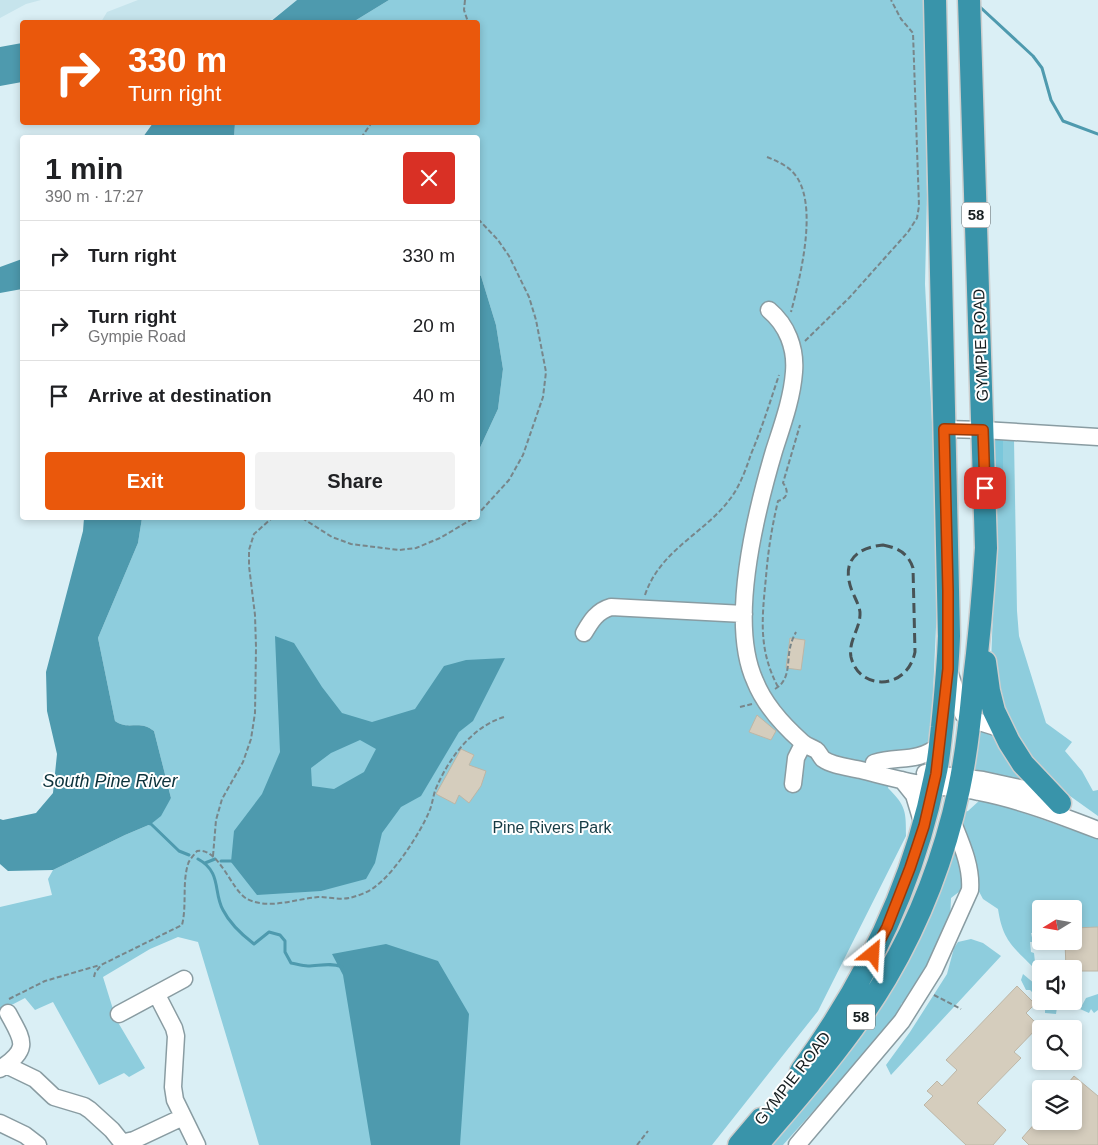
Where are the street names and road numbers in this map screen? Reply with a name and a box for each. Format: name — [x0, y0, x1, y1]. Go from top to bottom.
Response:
road number: 58 — [962, 202, 990, 228]
street label: GYMPIE ROAD — [970, 288, 991, 402]
road number: 58 — [847, 1004, 875, 1030]
street label: GYMPIE ROAD — [751, 1029, 834, 1128]

